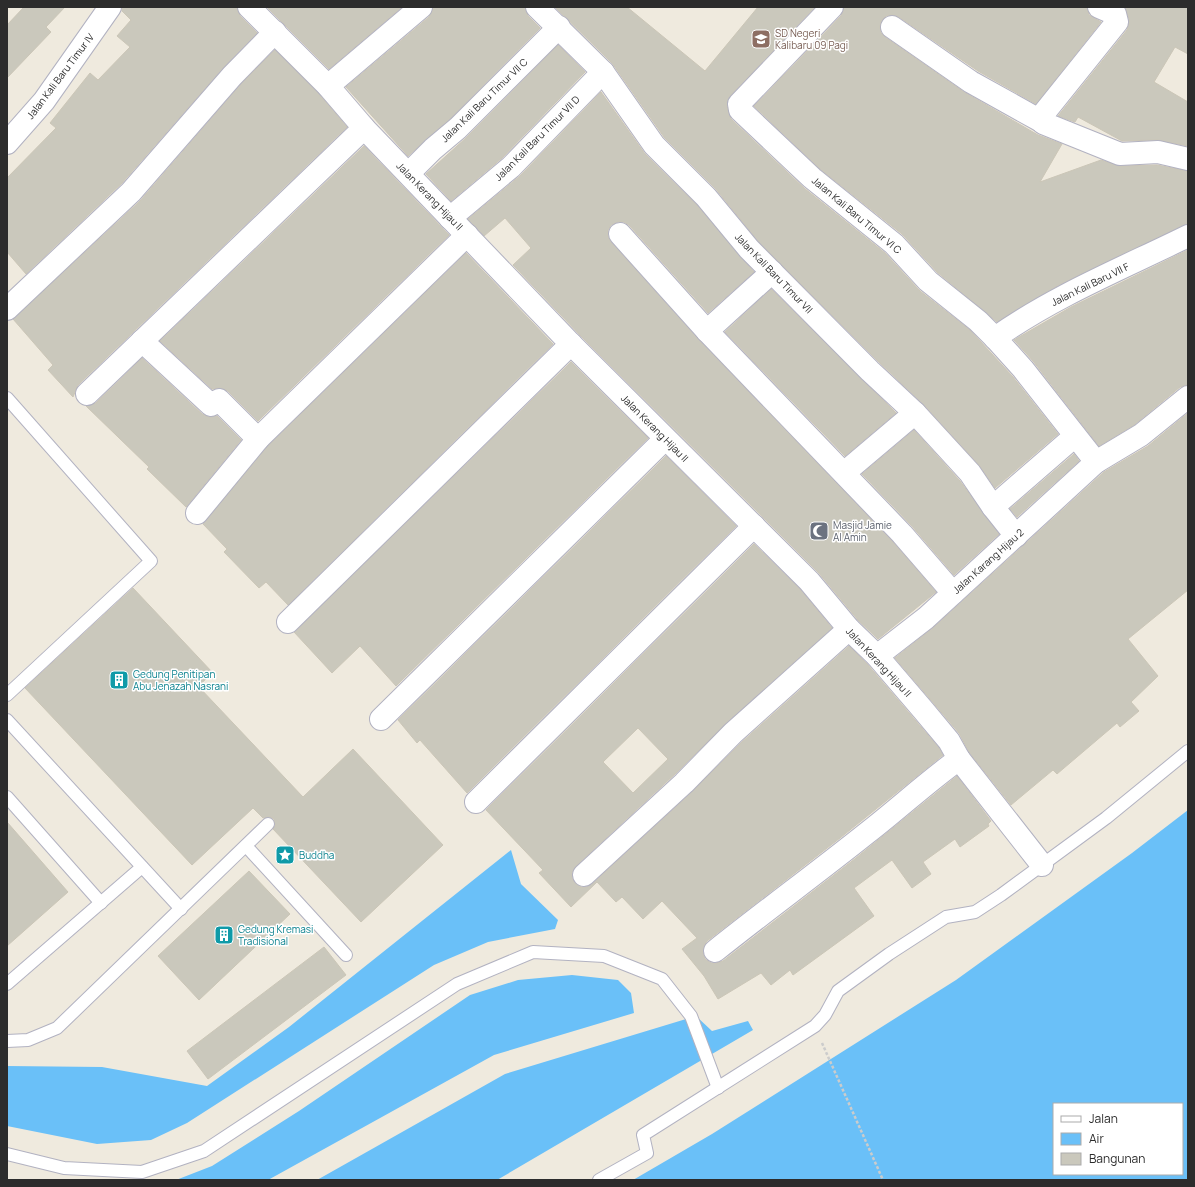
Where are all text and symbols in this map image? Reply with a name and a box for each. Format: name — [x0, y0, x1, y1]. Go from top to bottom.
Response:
place label: SD Negeri Kalibaru 09 Pagi — [775, 26, 848, 52]
school or university icon: SD Negeri Kalibaru 09 Pagi — [750, 28, 772, 50]
street label: Jalan Kali Baru Timur IV — [23, 30, 97, 122]
street label: Jalan Kali Baru Timur VII C — [438, 55, 530, 145]
street label: Jalan Kali Baru Timur VII D — [491, 92, 583, 184]
street label: Jalan Kerang Hijau II — [394, 159, 466, 233]
street label: Jalan Kali Baru Timur VI C — [809, 173, 905, 257]
street label: Jalan Kali Baru Timur VII — [732, 230, 816, 316]
street label: Jalan Kali Baru VII F — [1049, 259, 1131, 309]
street label: Jalan Kerang Hijau II — [618, 391, 692, 465]
place label: Masjid Jamie Al Amin — [833, 518, 892, 544]
mosque icon: Masjid Jamie Al Amin — [808, 520, 830, 542]
street label: Jalan Karang Hijau 2 — [949, 525, 1027, 597]
street label: Jalan Kerang Hijau II — [843, 624, 915, 700]
place label: Gedung Penitipan Abu Jenazah Nasrani — [133, 667, 228, 693]
building icon: Gedung Penitipan Abu Jenazah Nasrani — [108, 669, 130, 691]
place icon: Buddha — [274, 844, 296, 866]
place label: Buddha — [299, 848, 334, 862]
place label: Gedung Kremasi Tradisional — [238, 922, 313, 948]
building icon: Gedung Kremasi Tradisional — [213, 924, 235, 946]
legend — [1053, 1103, 1183, 1175]
text: Jalan — [1089, 1110, 1118, 1127]
text: Air — [1089, 1130, 1104, 1147]
text: Bangunan — [1089, 1150, 1145, 1167]

